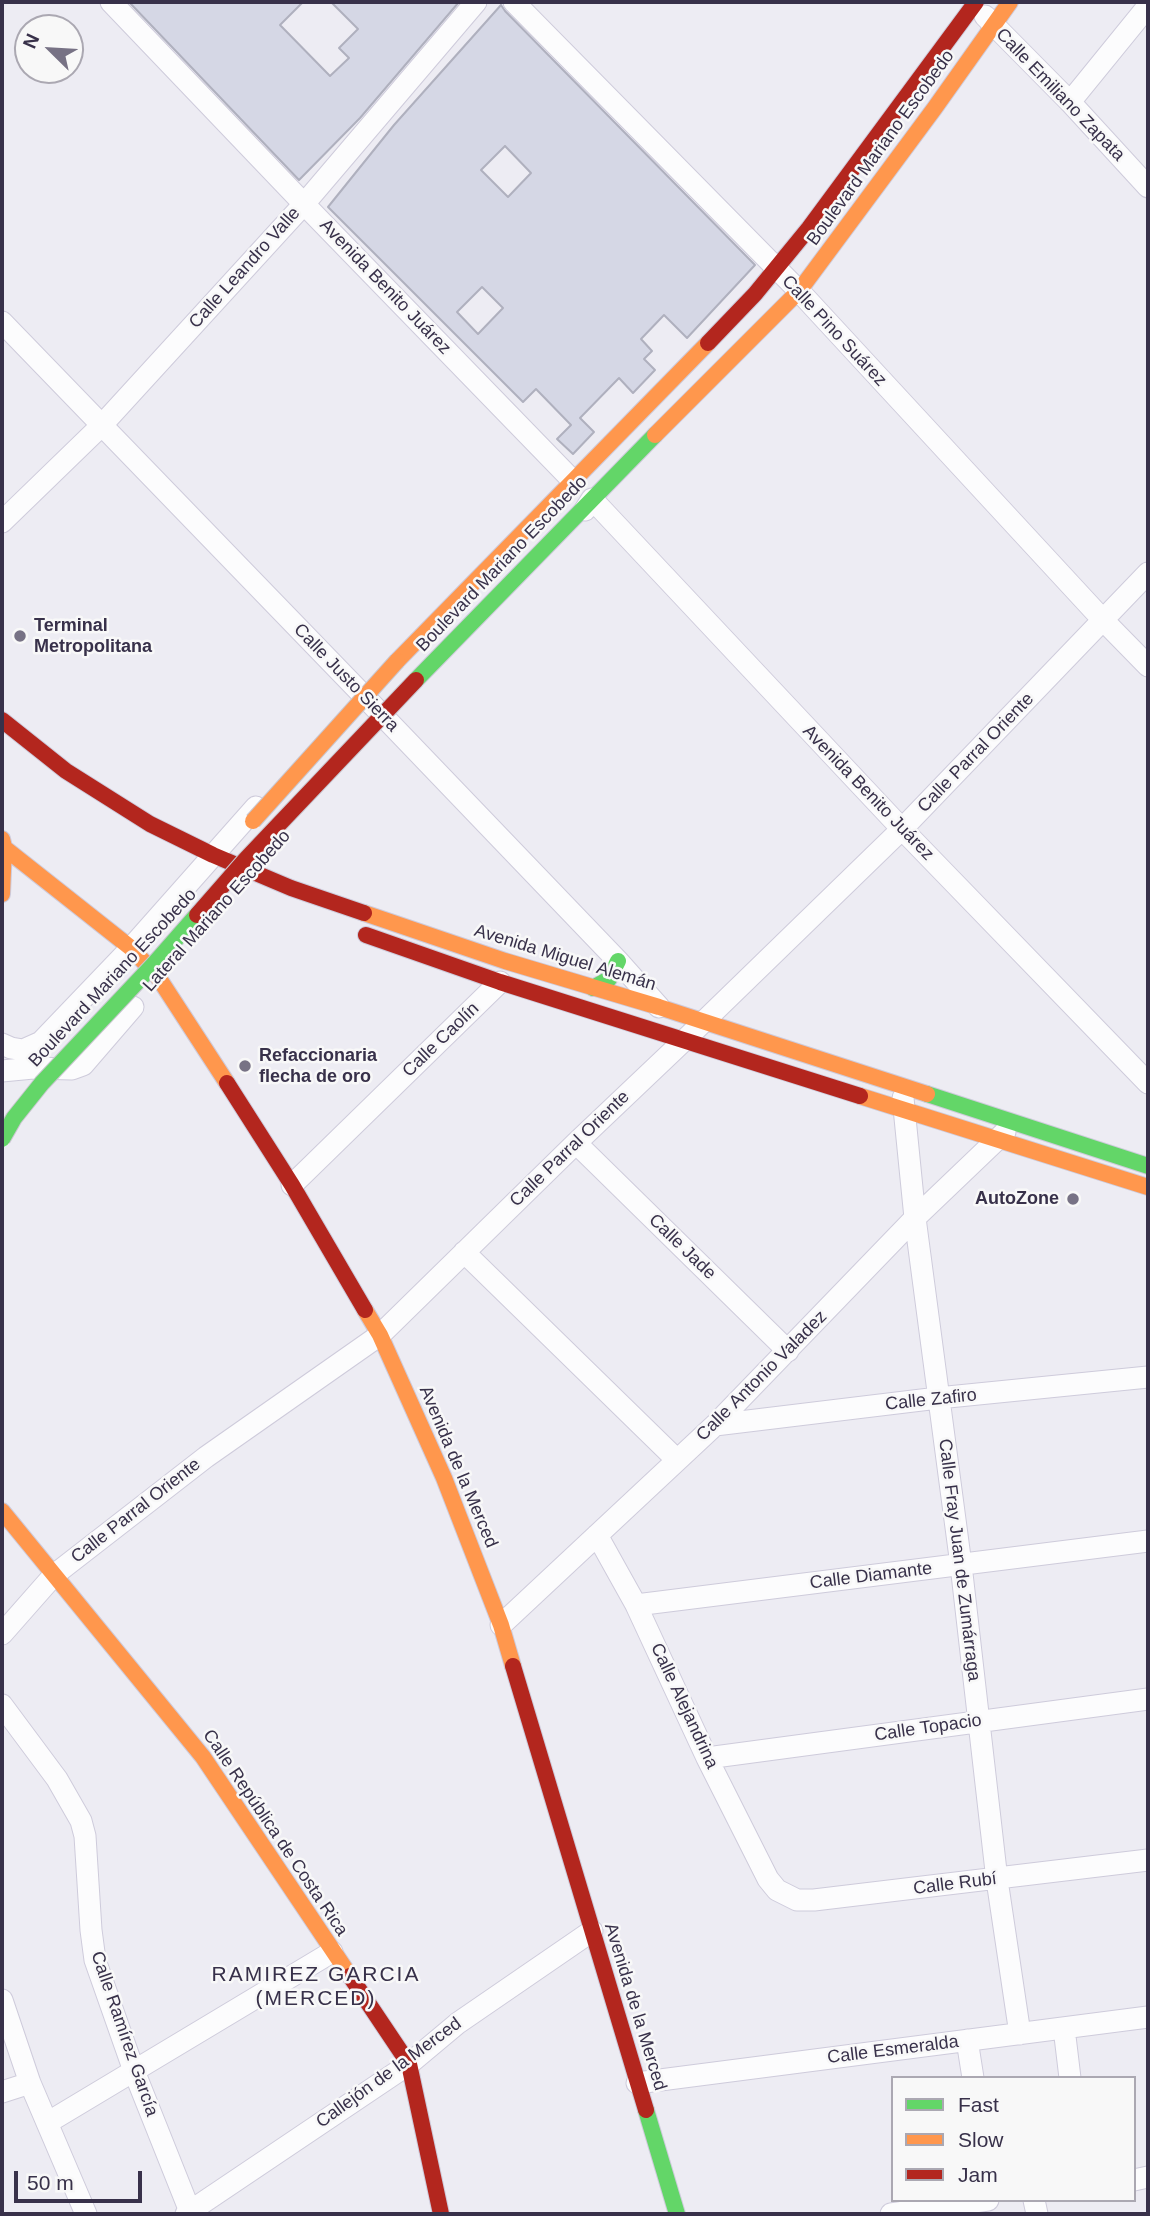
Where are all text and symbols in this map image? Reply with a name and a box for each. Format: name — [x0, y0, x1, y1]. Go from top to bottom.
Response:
north arrow — [14, 14, 84, 84]
street label: Calle Emiliano Zapata — [991, 24, 1129, 166]
text: N — [19, 31, 44, 52]
street label: Boulevard Mariano Escobedo — [803, 46, 959, 250]
street label: Calle Leandro Valle — [185, 203, 305, 333]
street label: Avenida Benito Juárez — [315, 215, 455, 359]
street label: Calle Pino Suárez — [777, 271, 891, 391]
street label: Boulevard Mariano Escobedo — [412, 472, 592, 656]
place label: Terminal Metropolitana — [34, 615, 152, 658]
street label: Calle Justo Sierra — [289, 619, 403, 737]
marker: Terminal Metropolitana — [12, 628, 28, 644]
street label: Calle Parral Oriente — [913, 689, 1039, 817]
street label: Avenida Benito Juárez — [798, 721, 938, 865]
street label: Lateral Mariano Escobedo — [139, 826, 295, 996]
street label: Boulevard Mariano Escobedo — [25, 884, 201, 1072]
street label: Avenida Miguel Alemán — [472, 920, 658, 996]
street label: Calle Caolín — [398, 998, 484, 1082]
place label: Refaccionaria flecha de oro — [259, 1045, 377, 1088]
marker: Refaccionaria flecha de oro — [237, 1058, 253, 1074]
street label: Calle Parral Oriente — [506, 1086, 634, 1212]
place label: AutoZone — [975, 1188, 1059, 1210]
marker: AutoZone — [1065, 1191, 1081, 1207]
street label: Calle Jade — [644, 1210, 720, 1284]
street label: Calle Antonio Valadez — [692, 1306, 832, 1446]
street label: Avenida de la Merced — [414, 1383, 502, 1551]
street label: Calle Zafiro — [884, 1384, 978, 1416]
street label: Calle Fray Juan de Zumárraga — [933, 1438, 985, 1682]
street label: Calle Parral Oriente — [67, 1454, 205, 1568]
street label: Calle Diamante — [809, 1558, 933, 1594]
street label: Calle Alejandrina — [645, 1640, 723, 1772]
street label: Calle Topacio — [873, 1710, 983, 1746]
street label: Calle República de Costa Rica — [198, 1726, 352, 1940]
street label: Calle Rubí — [912, 1868, 998, 1900]
street label: Avenida de la Merced — [599, 1921, 671, 2093]
street label: Calle Ramírez García — [86, 1949, 162, 2119]
district label: RAMIREZ GARCIA (MERCED) — [213, 1962, 419, 2012]
street label: Callejón de la Merced — [312, 2013, 466, 2133]
street label: Calle Esmeralda — [826, 2031, 960, 2069]
legend — [891, 2076, 1136, 2202]
text: Fast — [958, 2093, 999, 2116]
text: Slow — [958, 2128, 1004, 2151]
scale bar — [18, 2156, 145, 2200]
text: Jam — [958, 2163, 998, 2186]
text: 50 m — [27, 2171, 74, 2194]

